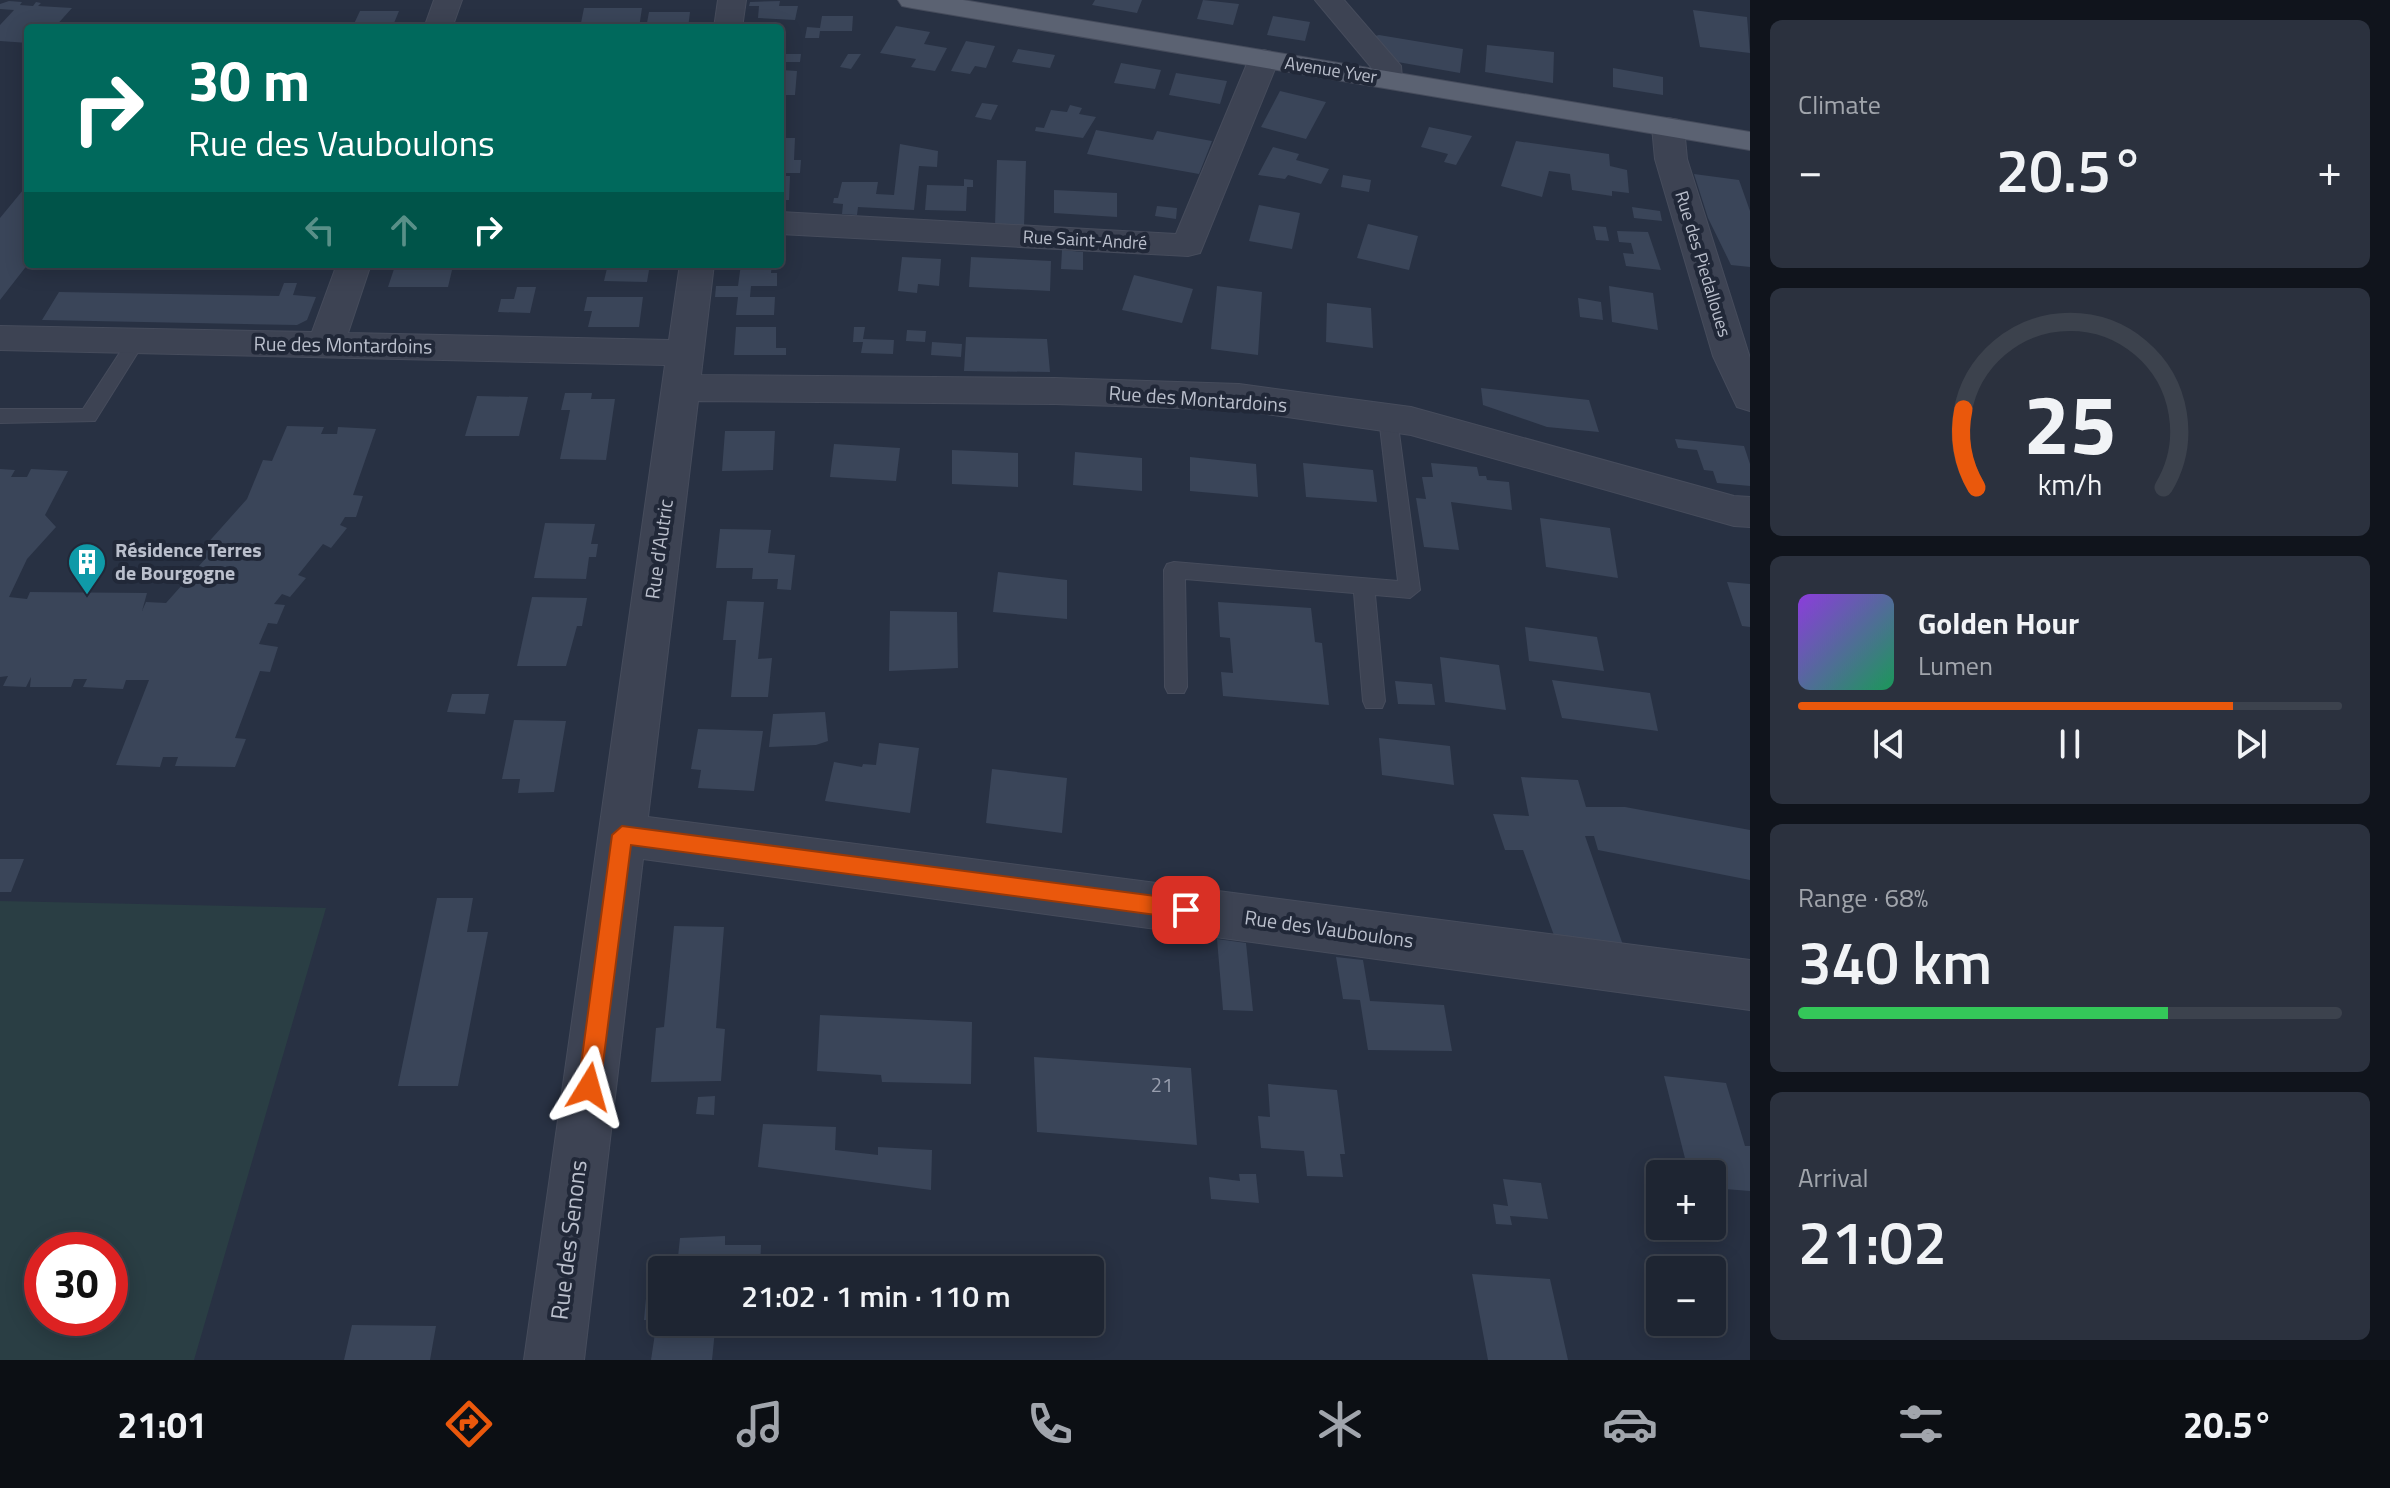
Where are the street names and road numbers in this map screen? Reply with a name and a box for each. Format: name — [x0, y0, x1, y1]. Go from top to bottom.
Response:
street label: Avenue Yver — [1283, 49, 1379, 90]
street label: Rue des Piedalloues — [1668, 187, 1739, 340]
street label: Rue Saint-André — [1022, 223, 1148, 256]
street label: Rue des Montardoins — [253, 327, 433, 362]
street label: Rue des Montardoins — [1108, 377, 1288, 420]
street label: Rue d'Autric — [636, 497, 681, 601]
street label: Rue des Vauboulons — [1243, 901, 1416, 956]
street label: Rue des Senons — [540, 1158, 596, 1322]

